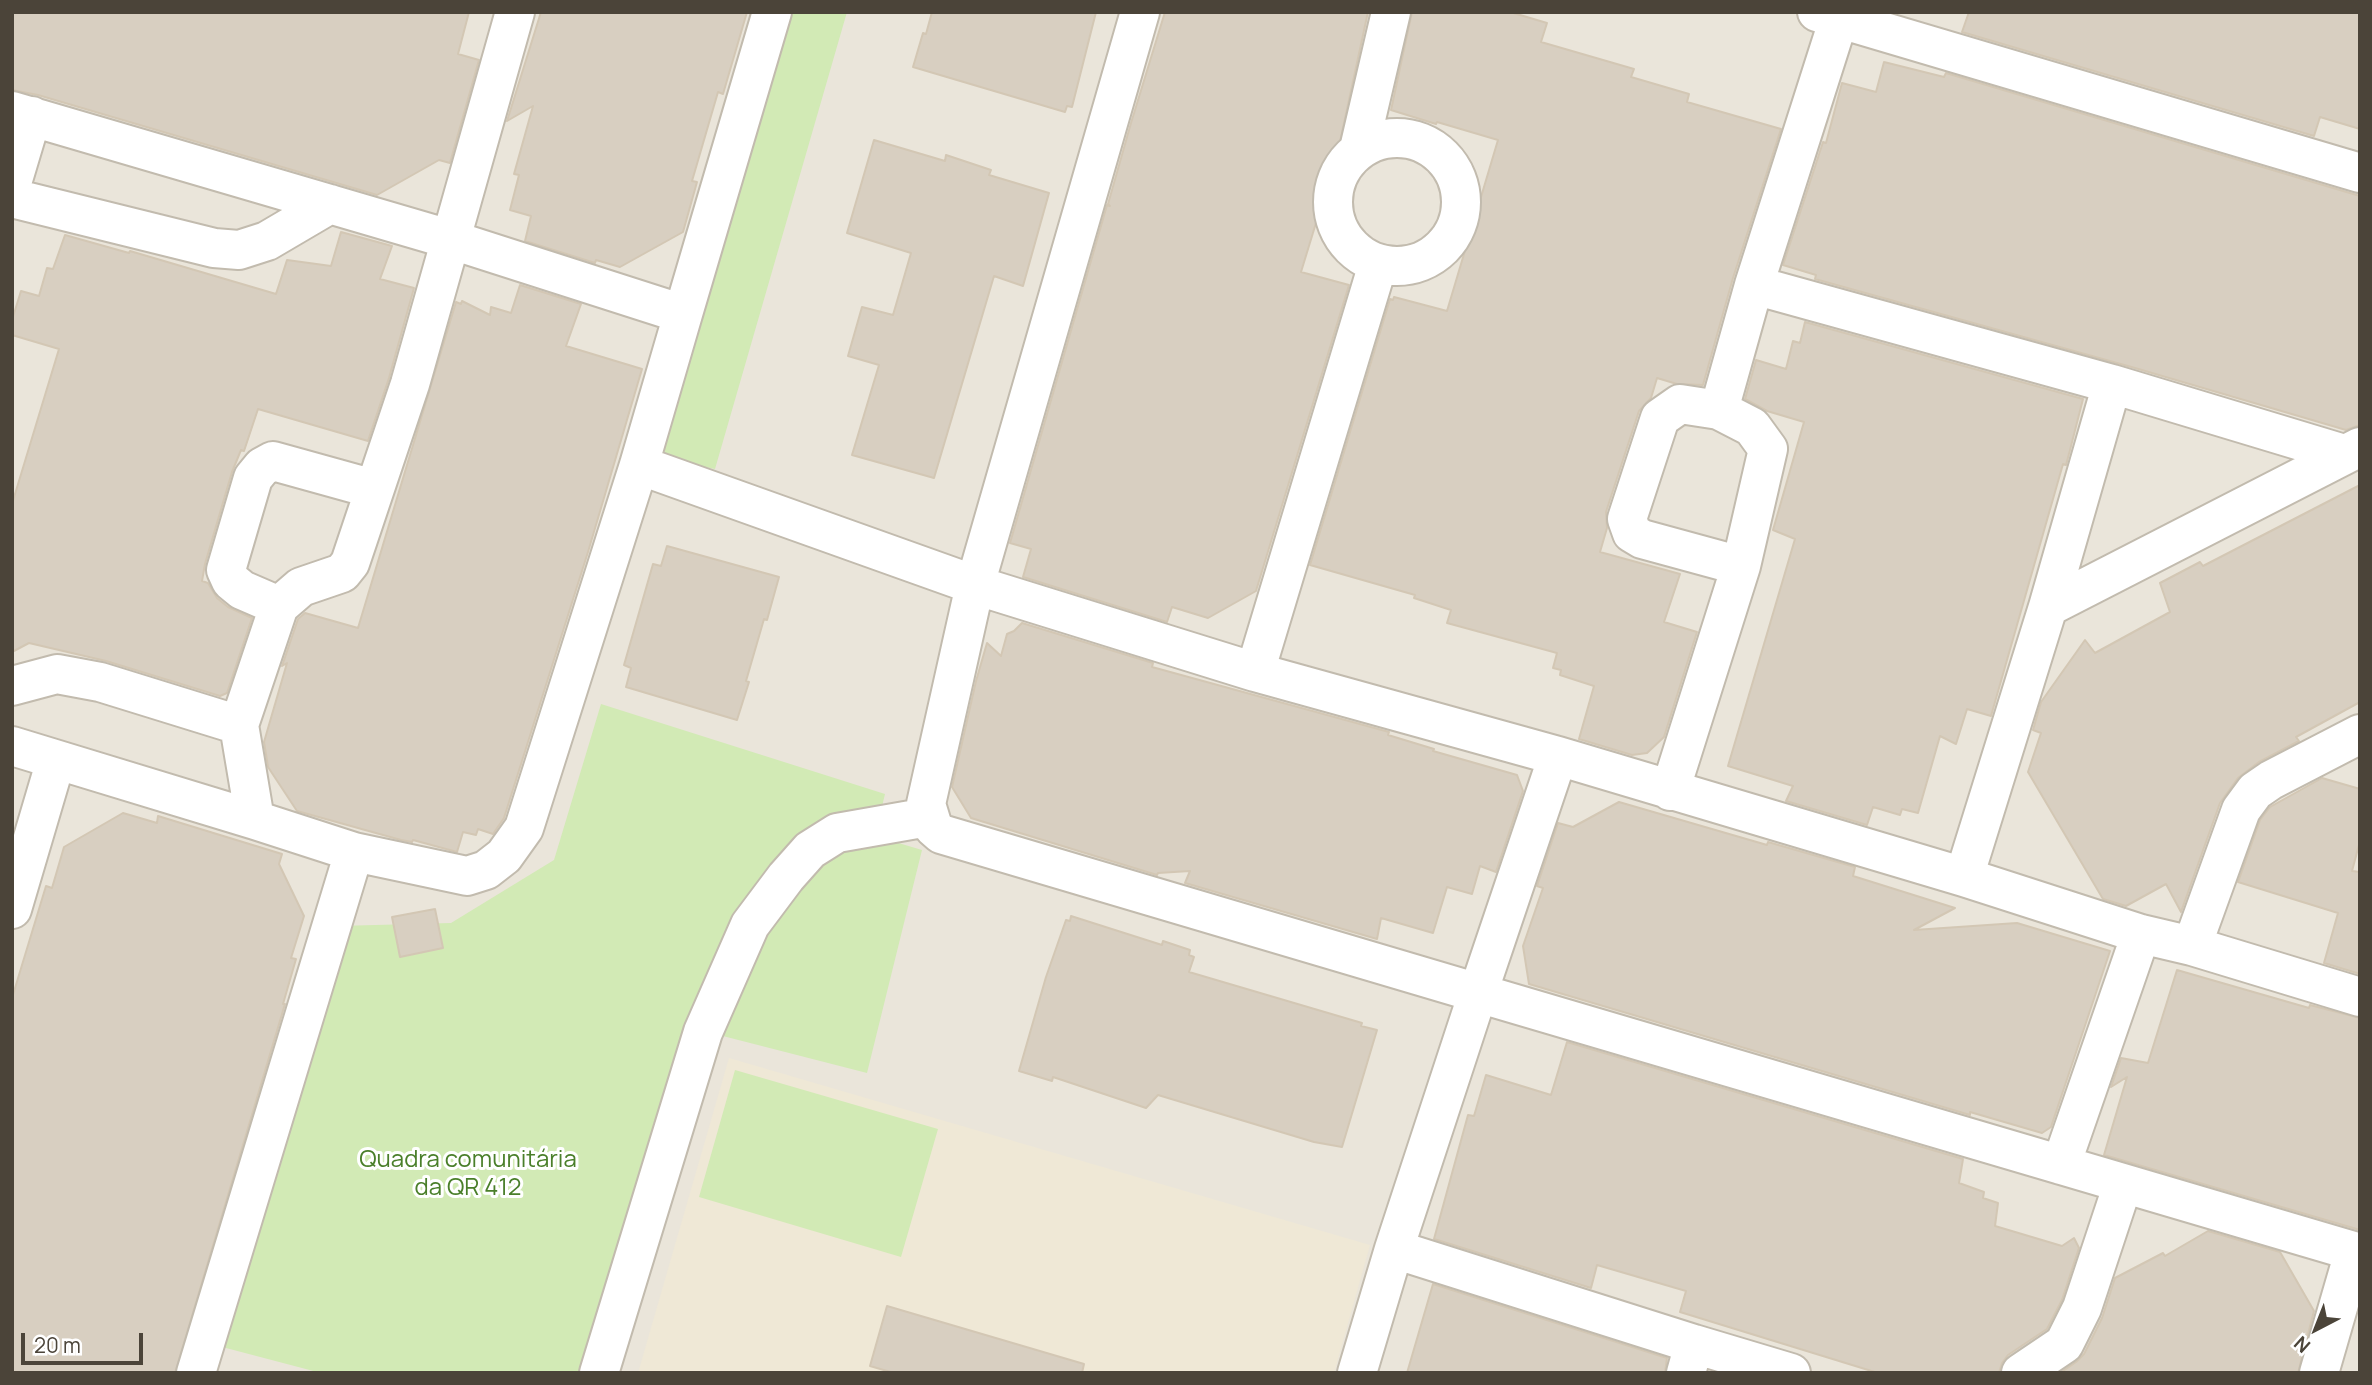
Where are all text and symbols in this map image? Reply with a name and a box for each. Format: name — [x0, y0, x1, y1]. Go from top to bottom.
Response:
park label: Quadra comunitária da QR 412 — [359, 1146, 577, 1202]
north arrow — [2281, 1294, 2351, 1364]
scale bar — [24, 1318, 147, 1362]
text: N — [2288, 1330, 2316, 1359]
text: 20 m — [34, 1331, 81, 1359]

